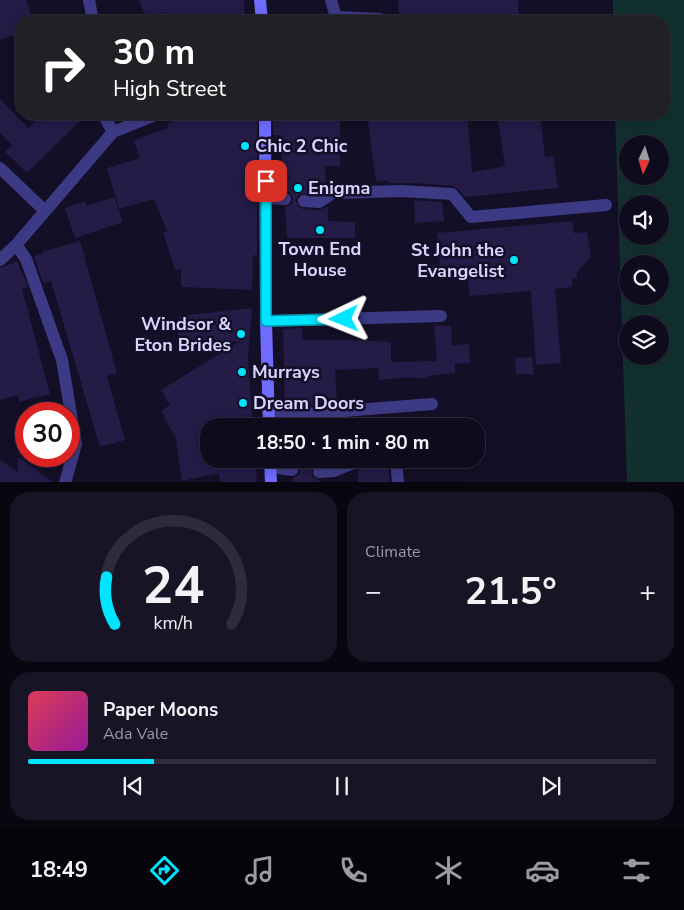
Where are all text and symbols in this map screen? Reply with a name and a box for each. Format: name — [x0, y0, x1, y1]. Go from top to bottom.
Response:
text: 30 m — [113, 29, 195, 76]
icon: right — [30, 35, 95, 100]
text: High Street — [113, 74, 226, 104]
place label: Chic 2 Chic — [255, 134, 348, 158]
north arrow — [619, 135, 669, 185]
map controls — [619, 135, 669, 365]
marker: Chic 2 Chic — [239, 140, 251, 152]
pin — [245, 160, 287, 202]
icon: arrive — [252, 167, 280, 195]
place label: Enigma — [308, 176, 370, 200]
marker: Enigma — [292, 182, 304, 194]
button: sound — [619, 195, 669, 245]
marker: Town End House — [314, 224, 326, 236]
place label: Town End House — [279, 237, 361, 282]
place label: St John the Evangelist — [411, 238, 504, 283]
marker: St John the Evangelist — [508, 254, 520, 266]
button: search — [619, 255, 669, 305]
position arrow — [317, 292, 369, 344]
place label: Windsor & Eton Brides — [134, 312, 232, 357]
button: layers — [619, 315, 669, 365]
marker: Windsor & Eton Brides — [235, 328, 247, 340]
place label: Murrays — [252, 360, 320, 384]
marker: Murrays — [236, 366, 248, 378]
place label: Dream Doors — [253, 391, 364, 415]
marker: Dream Doors — [237, 397, 249, 409]
speed limit sign: 30 — [15, 402, 80, 467]
text: 18:50 · 1 min · 80 m — [255, 430, 430, 456]
text: Climate — [365, 541, 420, 563]
text: 24 — [142, 550, 205, 621]
text: 21.5° — [464, 566, 557, 617]
text: − — [365, 573, 382, 611]
text: + — [639, 573, 656, 611]
text: km/h — [154, 611, 193, 635]
text: Paper Moons — [103, 697, 218, 723]
text: Ada Vale — [103, 723, 168, 745]
icon: previous — [119, 772, 147, 800]
icon: pause — [328, 772, 356, 800]
icon: next — [537, 772, 565, 800]
icon: directions — [147, 853, 182, 888]
icon: music — [242, 853, 277, 888]
icon: phone — [336, 853, 371, 888]
icon: climate — [431, 853, 466, 888]
icon: car — [525, 853, 560, 888]
icon: filters — [619, 853, 654, 888]
text: 18:49 — [30, 855, 88, 885]

